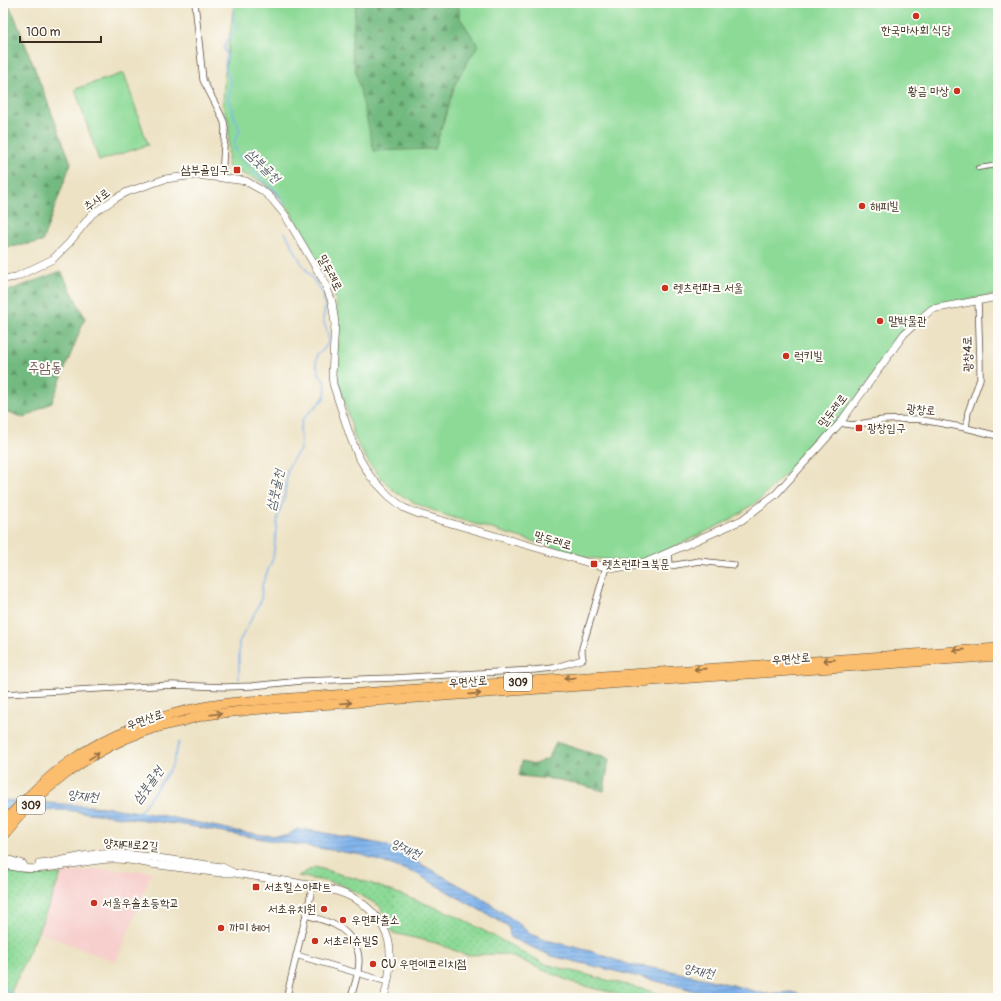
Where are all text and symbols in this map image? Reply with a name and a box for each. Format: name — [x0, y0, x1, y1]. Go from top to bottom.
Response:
marker: 한국마사회 식당 — [911, 11, 921, 21]
scale bar — [20, 18, 101, 44]
place label: 한국마사회 식당 — [881, 23, 951, 38]
text: 100 m — [26, 25, 61, 40]
place label: 황금 마상 — [908, 84, 949, 99]
marker: 황금 마상 — [952, 86, 962, 96]
water label: 삼붓골천 — [242, 146, 285, 187]
place label: 삼부골입구 — [181, 163, 229, 178]
marker: 삼부골입구 — [232, 165, 242, 175]
street label: 추사로 — [81, 185, 113, 215]
place label: 해피빌 — [870, 199, 899, 214]
marker: 해피빌 — [857, 201, 867, 211]
street label: 말두레로 — [315, 252, 345, 294]
place label: 렛츠런파크 서울 — [673, 281, 744, 296]
marker: 렛츠런파크 서울 — [660, 283, 670, 293]
place label: 말박물관 — [888, 314, 927, 329]
marker: 말박물관 — [875, 316, 885, 326]
street label: 광창4로 — [960, 336, 976, 372]
place label: 럭키빌 — [794, 349, 823, 364]
marker: 럭키빌 — [781, 351, 791, 361]
district label: 주암동 — [28, 359, 62, 376]
street label: 말두레로 — [815, 391, 851, 431]
street label: 광창로 — [906, 401, 936, 419]
place label: 광창입구 — [867, 421, 906, 436]
marker: 광창입구 — [854, 423, 864, 433]
water label: 삼붓골천 — [262, 466, 288, 512]
street label: 말두레로 — [532, 528, 574, 554]
place label: 렛츠런파크북문 — [602, 557, 670, 572]
marker: 렛츠런파크북문 — [589, 559, 599, 569]
one-way arrow — [953, 647, 966, 654]
street label: 우면산로 — [771, 650, 811, 668]
one-way arrow — [823, 656, 836, 663]
one-way arrow — [694, 665, 707, 672]
street label: 우면산로 — [448, 673, 488, 691]
road number: 309 — [504, 673, 532, 691]
one-way arrow — [564, 674, 577, 681]
one-way arrow — [468, 690, 481, 697]
one-way arrow — [339, 700, 352, 707]
street label: 우면산로 — [124, 707, 166, 733]
one-way arrow — [209, 710, 222, 718]
one-way arrow — [88, 751, 100, 759]
water label: 삼붓골천 — [129, 762, 168, 807]
water label: 양재천 — [67, 787, 101, 805]
road number: 309 — [17, 796, 45, 814]
water label: 양재천 — [388, 835, 425, 864]
street label: 양재대로2길 — [103, 836, 159, 854]
place label: 서초힐스아파트 — [264, 880, 332, 895]
marker: 서초힐스아파트 — [251, 882, 261, 892]
place label: 서울우솔초등학교 — [102, 896, 179, 911]
marker: 서울우솔초등학교 — [89, 898, 99, 908]
place label: 서초유치원 — [268, 902, 316, 917]
marker: 서초유치원 — [319, 904, 329, 914]
place label: 우면파출소 — [351, 913, 399, 928]
marker: 우면파출소 — [338, 915, 348, 925]
place label: 까미 헤어 — [229, 921, 270, 936]
marker: 까미 헤어 — [216, 923, 226, 933]
place label: 서초리슈빌S — [323, 934, 378, 949]
marker: 서초리슈빌S — [310, 936, 320, 946]
place label: CU 우면에코리치점 — [381, 957, 467, 972]
marker: CU 우면에코리치점 — [368, 959, 378, 969]
water label: 양재천 — [682, 960, 717, 982]

